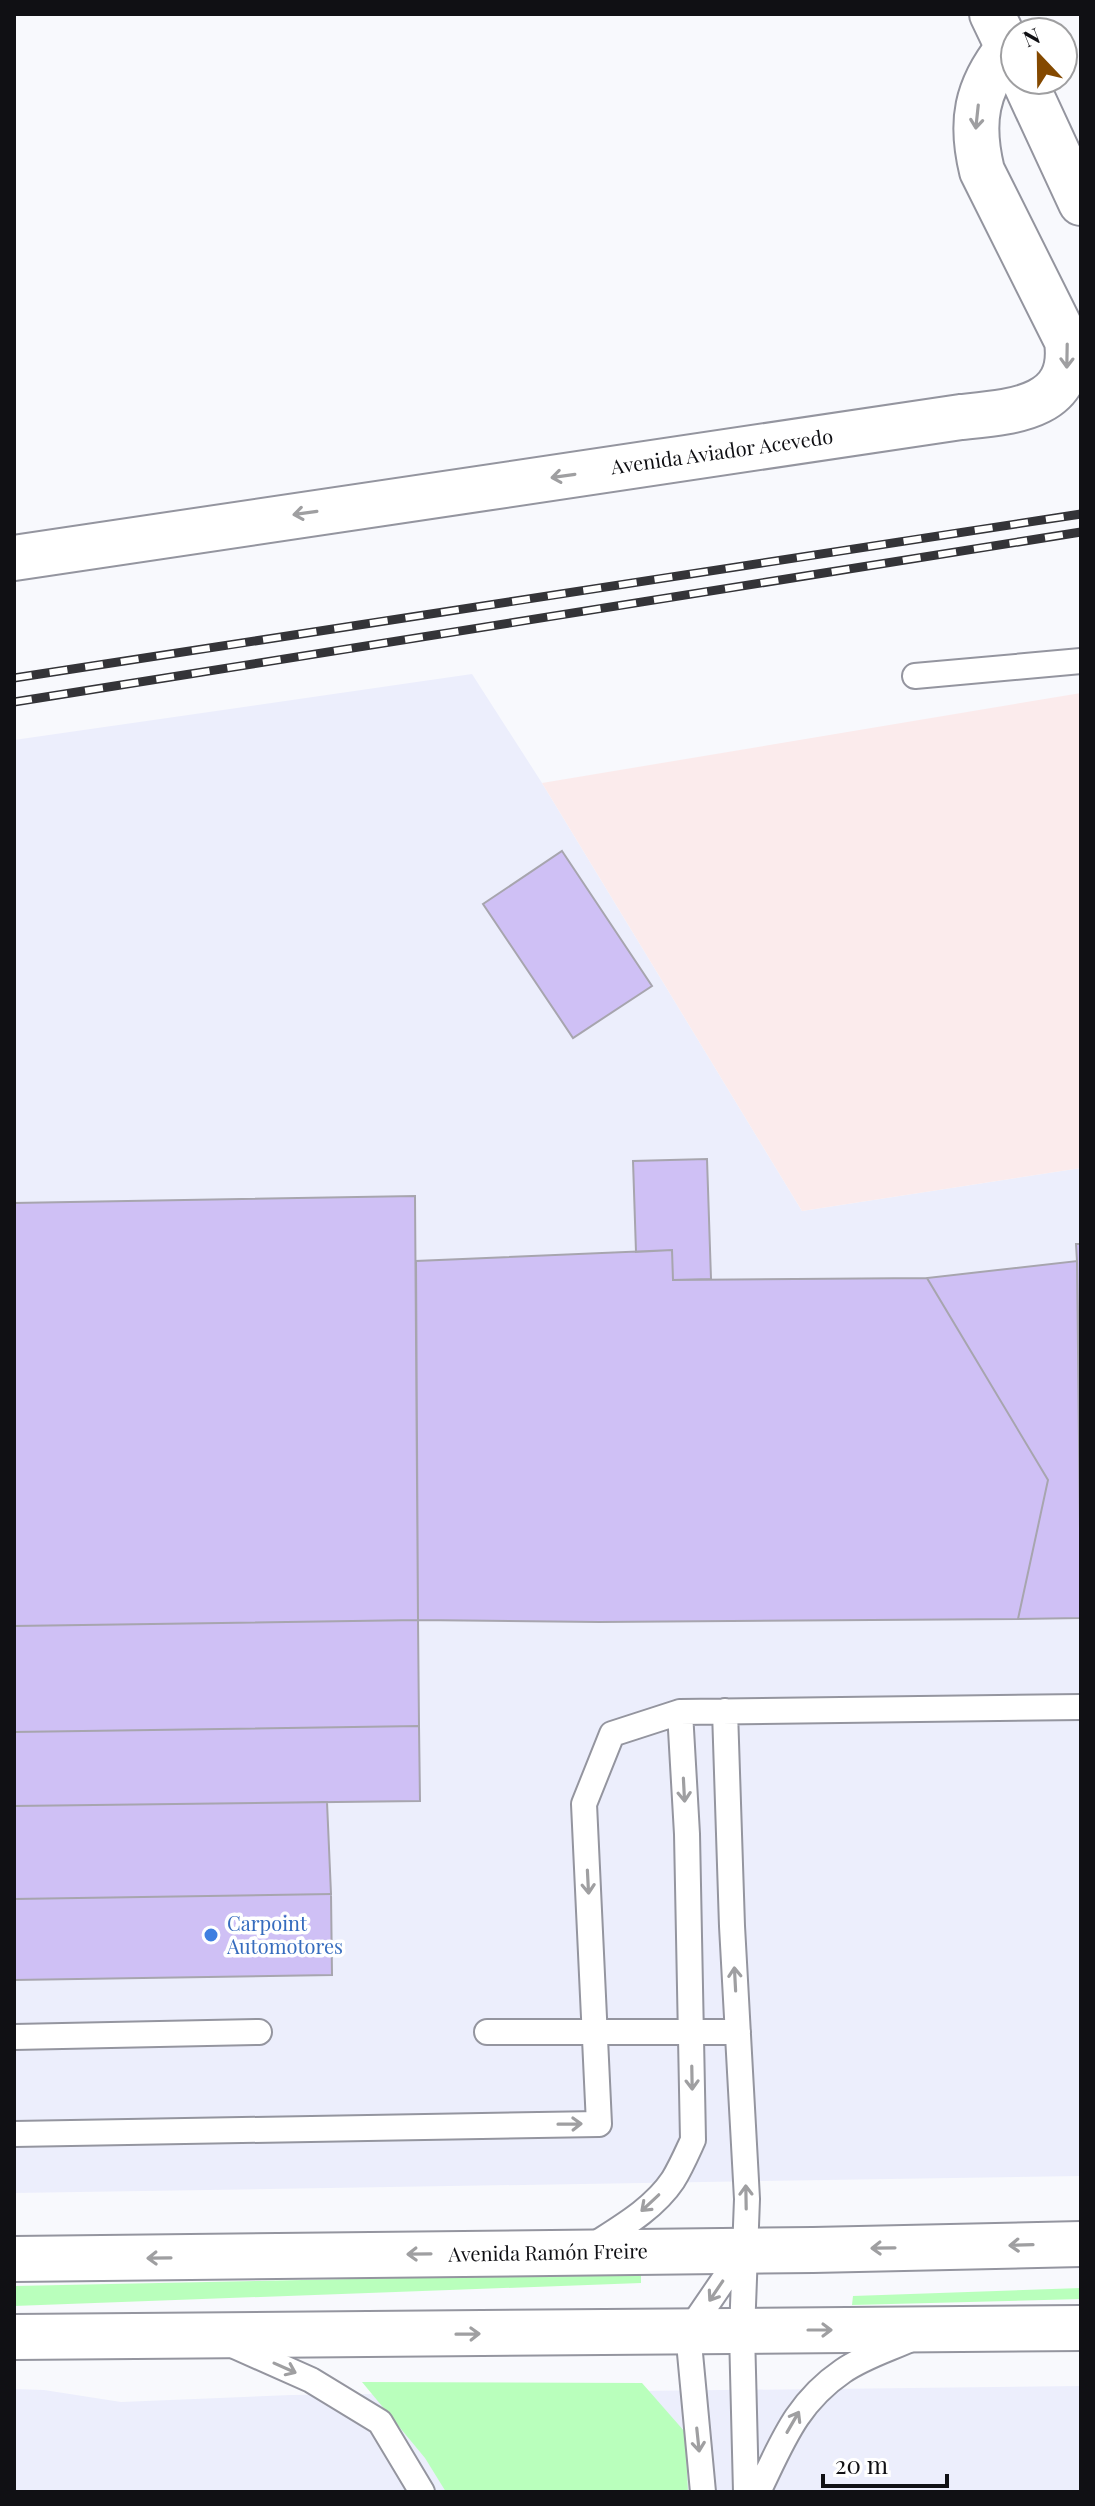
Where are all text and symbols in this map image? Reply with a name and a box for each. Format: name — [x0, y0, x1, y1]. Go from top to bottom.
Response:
north arrow — [999, 16, 1079, 96]
text: N — [1018, 20, 1044, 53]
one-way arrow — [969, 103, 984, 130]
one-way arrow — [1059, 342, 1074, 369]
street label: Avenida Aviador Acevedo — [608, 422, 835, 480]
one-way arrow — [550, 469, 576, 484]
one-way arrow — [293, 506, 318, 521]
one-way arrow — [677, 1776, 692, 1803]
one-way arrow — [581, 1868, 596, 1895]
place label: Carpoint Automotores — [226, 1909, 343, 1959]
marker: Carpoint Automotores — [202, 1926, 220, 1944]
one-way arrow — [727, 1966, 742, 1993]
one-way arrow — [684, 2064, 700, 2091]
one-way arrow — [556, 2117, 583, 2132]
one-way arrow — [738, 2184, 754, 2211]
one-way arrow — [640, 2194, 660, 2213]
street label: Avenida Ramón Freire — [447, 2236, 648, 2267]
one-way arrow — [1008, 2238, 1035, 2253]
one-way arrow — [870, 2240, 897, 2256]
one-way arrow — [406, 2246, 433, 2262]
one-way arrow — [146, 2250, 173, 2265]
one-way arrow — [707, 2280, 724, 2302]
one-way arrow — [806, 2322, 833, 2338]
one-way arrow — [454, 2326, 481, 2342]
one-way arrow — [272, 2362, 297, 2377]
one-way arrow — [785, 2411, 801, 2434]
one-way arrow — [691, 2426, 706, 2453]
scale bar — [823, 2438, 947, 2488]
text: 20 m — [835, 2448, 888, 2480]

